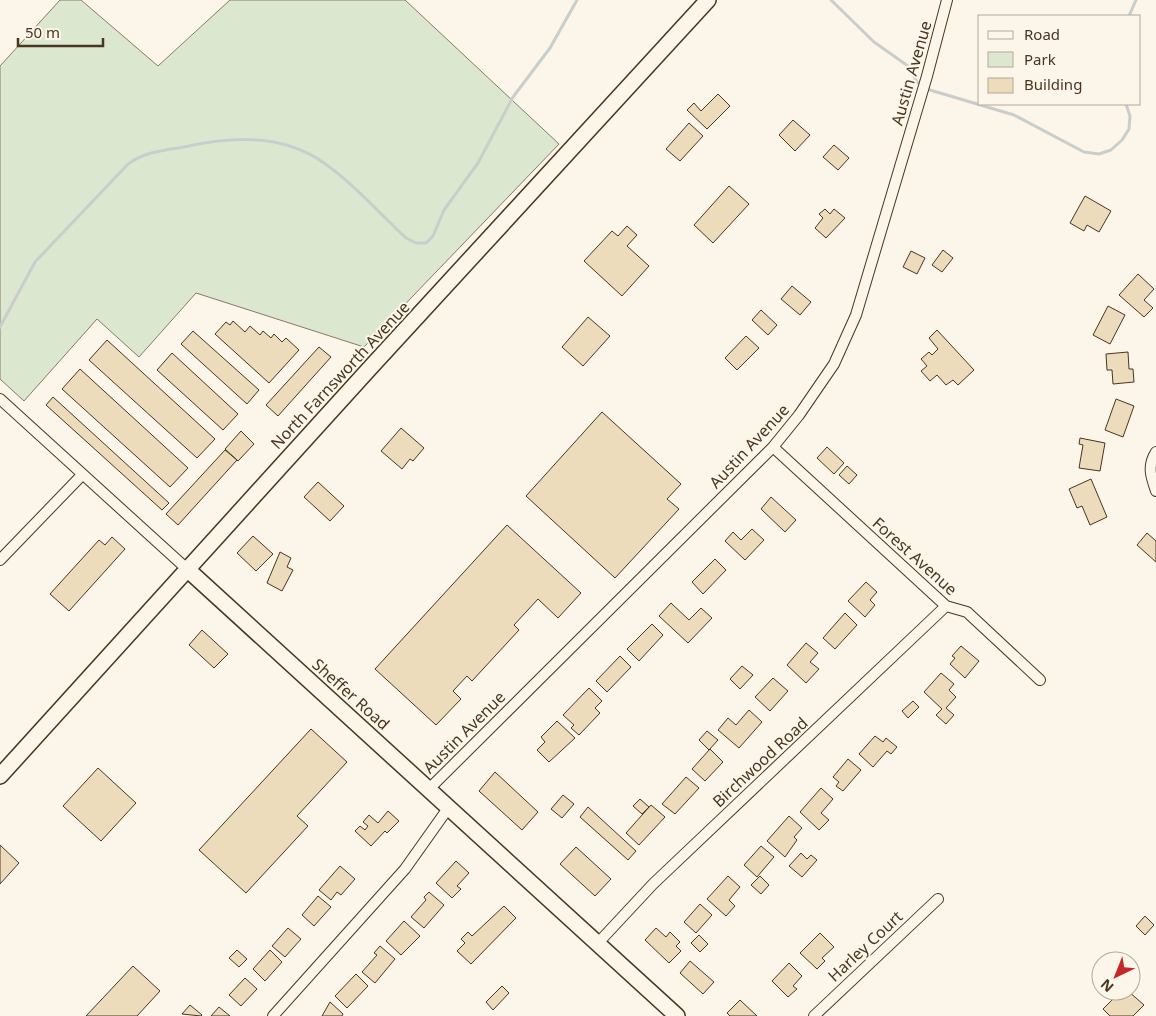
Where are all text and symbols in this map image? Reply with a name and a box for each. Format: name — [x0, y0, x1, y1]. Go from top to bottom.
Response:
scale bar — [18, 15, 102, 47]
legend — [978, 15, 1141, 105]
street label: Austin Avenue — [886, 18, 936, 128]
text: 50 m — [25, 22, 60, 42]
text: Road — [1024, 24, 1060, 44]
text: Park — [1024, 49, 1056, 69]
text: Building — [1024, 74, 1082, 94]
street label: North Farnsworth Avenue — [266, 296, 414, 454]
street label: Austin Avenue — [704, 399, 794, 493]
street label: Forest Avenue — [868, 512, 962, 600]
street label: Sheffer Road — [308, 653, 394, 735]
street label: Austin Avenue — [418, 686, 510, 778]
street label: Birchwood Road — [708, 712, 812, 812]
street label: Harley Court — [823, 906, 907, 986]
north arrow — [1091, 951, 1141, 1001]
text: N — [1096, 975, 1117, 997]

